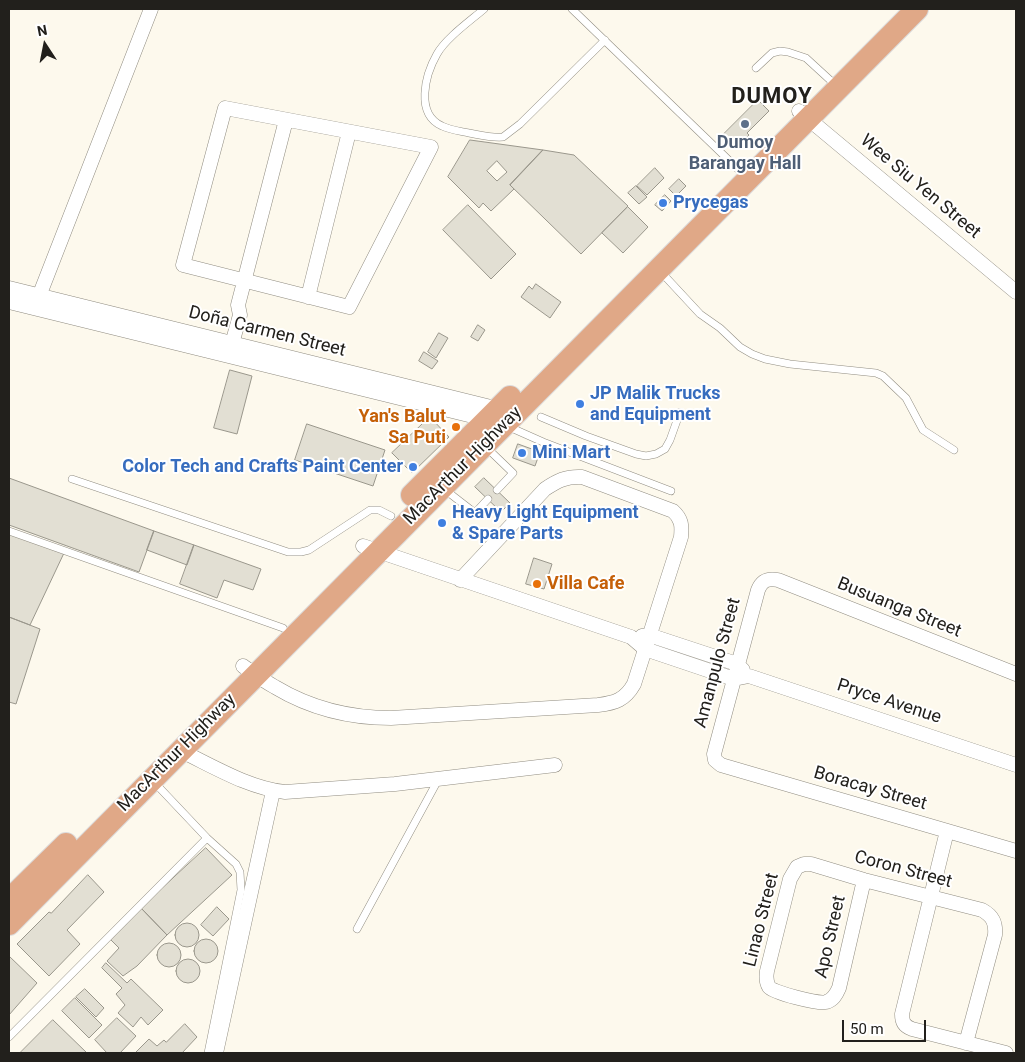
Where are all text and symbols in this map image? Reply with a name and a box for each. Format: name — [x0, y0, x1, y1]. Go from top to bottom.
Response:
north arrow — [20, 20, 70, 70]
text: N — [36, 21, 49, 39]
district label: DUMOY — [731, 84, 813, 110]
marker: Dumoy Barangay Hall — [739, 118, 751, 130]
street label: Wee Siu Yen Street — [855, 130, 985, 244]
place label: Dumoy Barangay Hall — [689, 132, 801, 174]
place label: Prycegas — [673, 192, 749, 214]
marker: Prycegas — [657, 197, 669, 209]
street label: Doña Carmen Street — [186, 302, 348, 362]
place label: JP Malik Trucks and Equipment — [590, 383, 721, 426]
marker: JP Malik Trucks and Equipment — [574, 398, 586, 410]
street label: MacArthur Highway — [399, 402, 527, 530]
place label: Yan's Balut Sa Puti — [359, 406, 446, 448]
marker: Yan's Balut Sa Puti — [450, 421, 462, 433]
place label: Mini Mart — [532, 442, 610, 464]
marker: Mini Mart — [516, 447, 528, 459]
place label: Color Tech and Crafts Paint Center — [122, 456, 403, 478]
marker: Color Tech and Crafts Paint Center — [407, 461, 419, 473]
place label: Heavy Light Equipment & Spare Parts — [452, 502, 639, 544]
marker: Heavy Light Equipment & Spare Parts — [436, 517, 448, 529]
place label: Villa Cafe — [547, 573, 625, 595]
street label: Busuanga Street — [834, 573, 964, 643]
marker: Villa Cafe — [531, 578, 543, 590]
street label: Amanpulo Street — [690, 596, 746, 730]
street label: Pryce Avenue — [834, 675, 944, 729]
street label: MacArthur Highway — [113, 689, 241, 817]
street label: Boracay Street — [811, 763, 929, 815]
street label: Coron Street — [852, 847, 954, 893]
street label: Linao Street — [740, 871, 784, 969]
street label: Apo Street — [811, 894, 851, 980]
scale bar — [845, 1010, 929, 1042]
text: 50 m — [850, 1020, 884, 1038]

